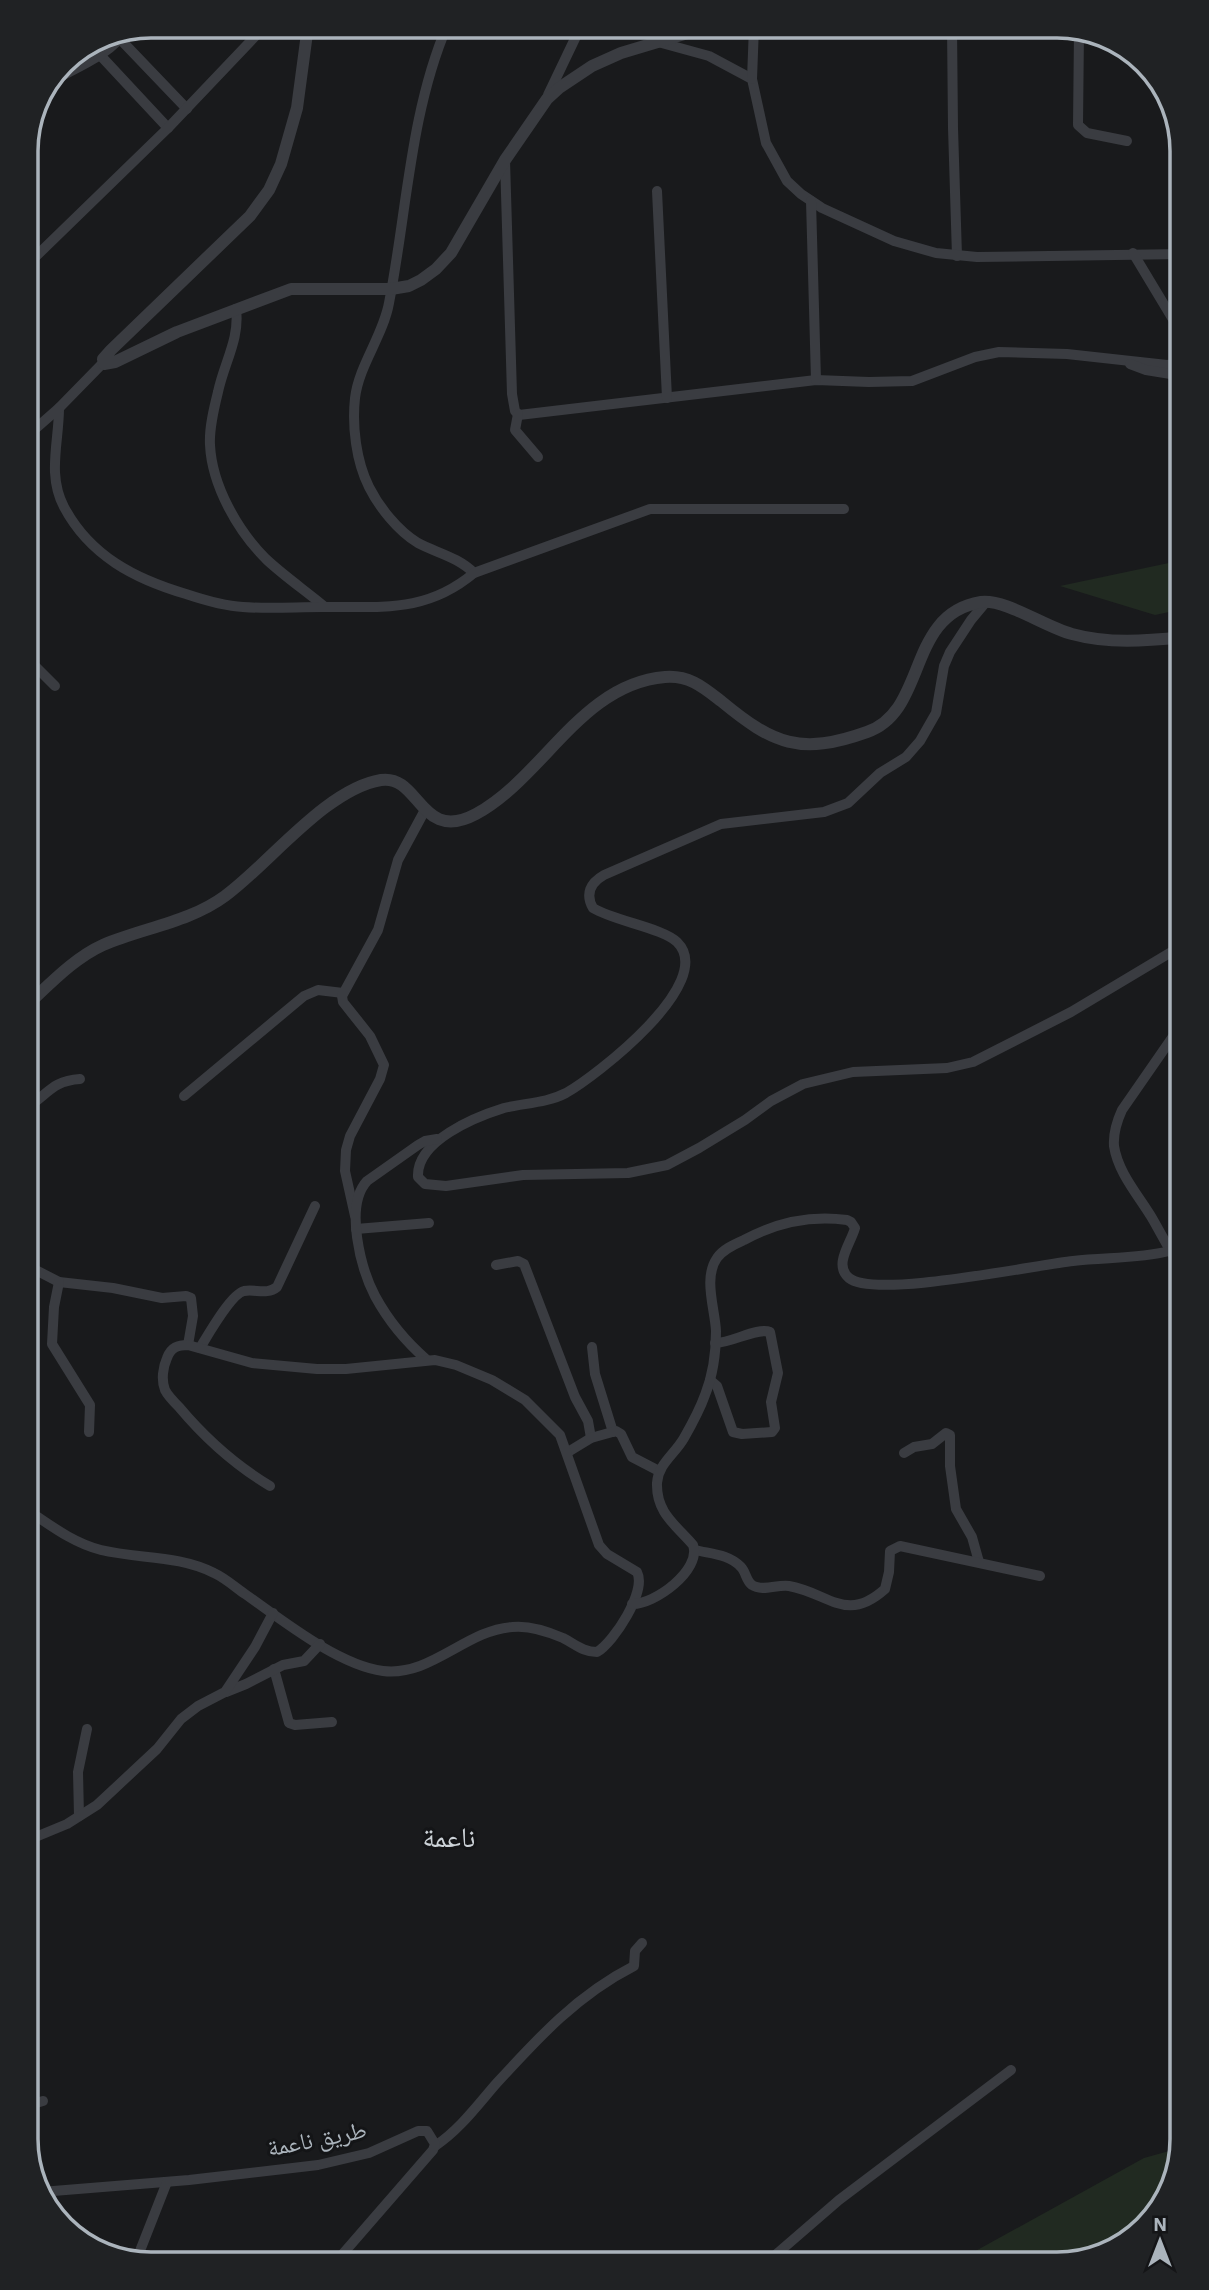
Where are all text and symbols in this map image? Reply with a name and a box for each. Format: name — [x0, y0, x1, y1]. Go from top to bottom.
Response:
district label: ناعمة — [422, 1818, 476, 1855]
street label: طريق ناعمة — [264, 2113, 369, 2163]
north arrow — [1125, 2206, 1195, 2276]
text: N — [1153, 2212, 1167, 2236]

